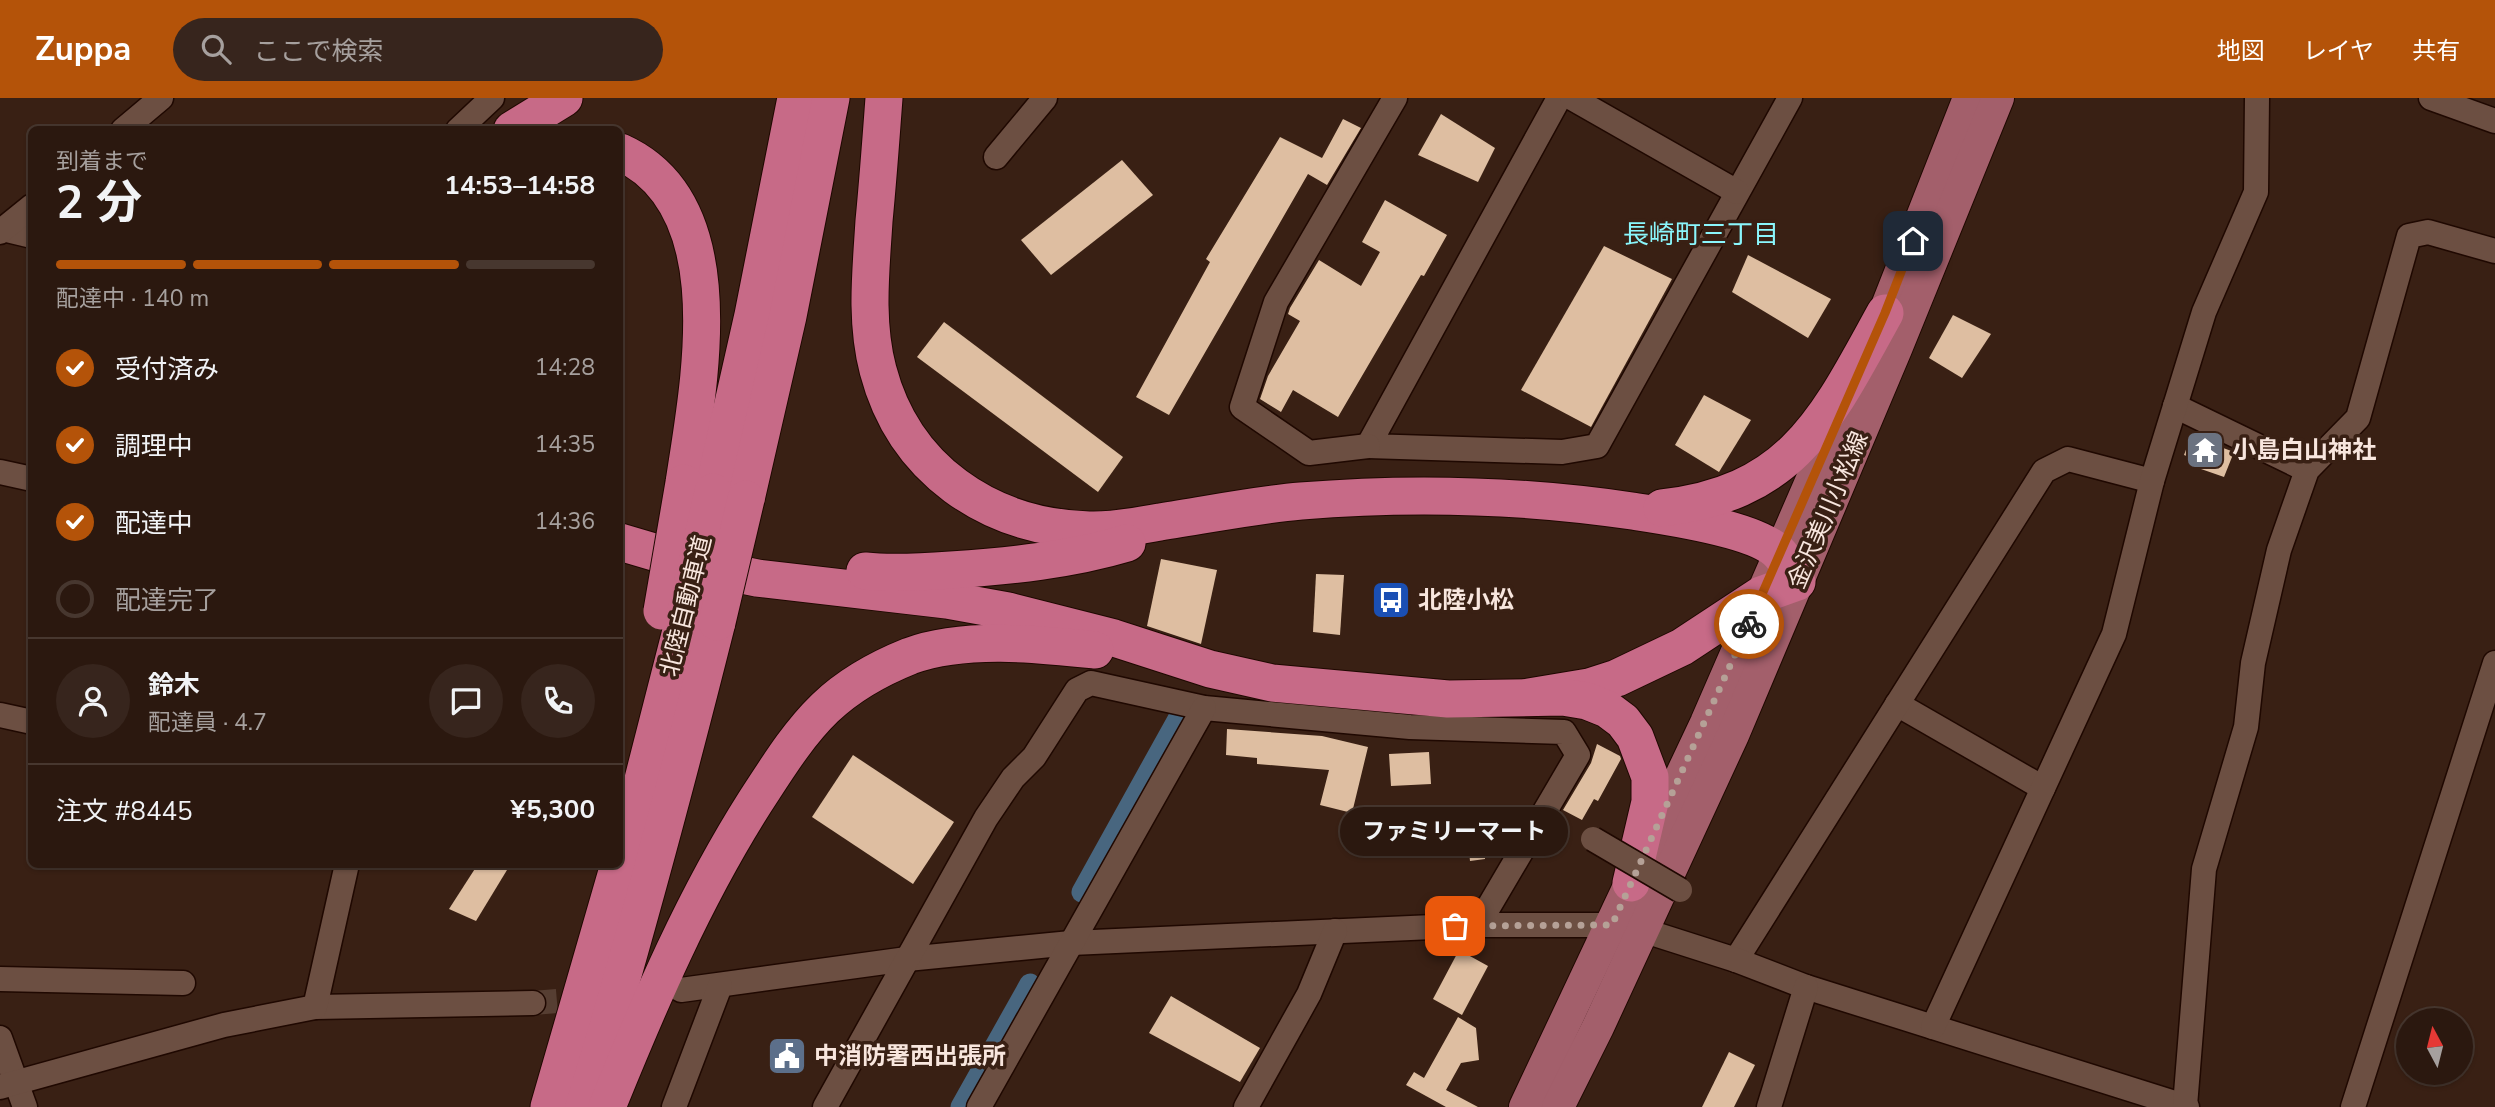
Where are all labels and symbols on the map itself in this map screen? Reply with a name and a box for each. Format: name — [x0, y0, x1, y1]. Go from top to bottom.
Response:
pin — [1883, 211, 1943, 271]
district label: 長崎町三丁目 — [1623, 217, 1779, 252]
street label: 金沢美川小松線 — [1780, 426, 1876, 594]
temple icon: 小島白山神社 — [2184, 429, 2226, 471]
place label: 小島白山神社 — [2232, 434, 2376, 466]
street label: 北陸自動車道 — [653, 532, 719, 680]
bus stop icon: 北陸小松 — [1370, 579, 1412, 621]
place label: 北陸小松 — [1418, 584, 1514, 616]
courier — [1714, 589, 1784, 659]
callout: ファミリーマート — [1341, 807, 1569, 856]
pin — [1425, 896, 1485, 956]
north arrow — [2396, 1008, 2473, 1085]
public building icon: 中消防署西出張所 — [766, 1035, 808, 1077]
place label: 中消防署西出張所 — [814, 1040, 1006, 1072]

